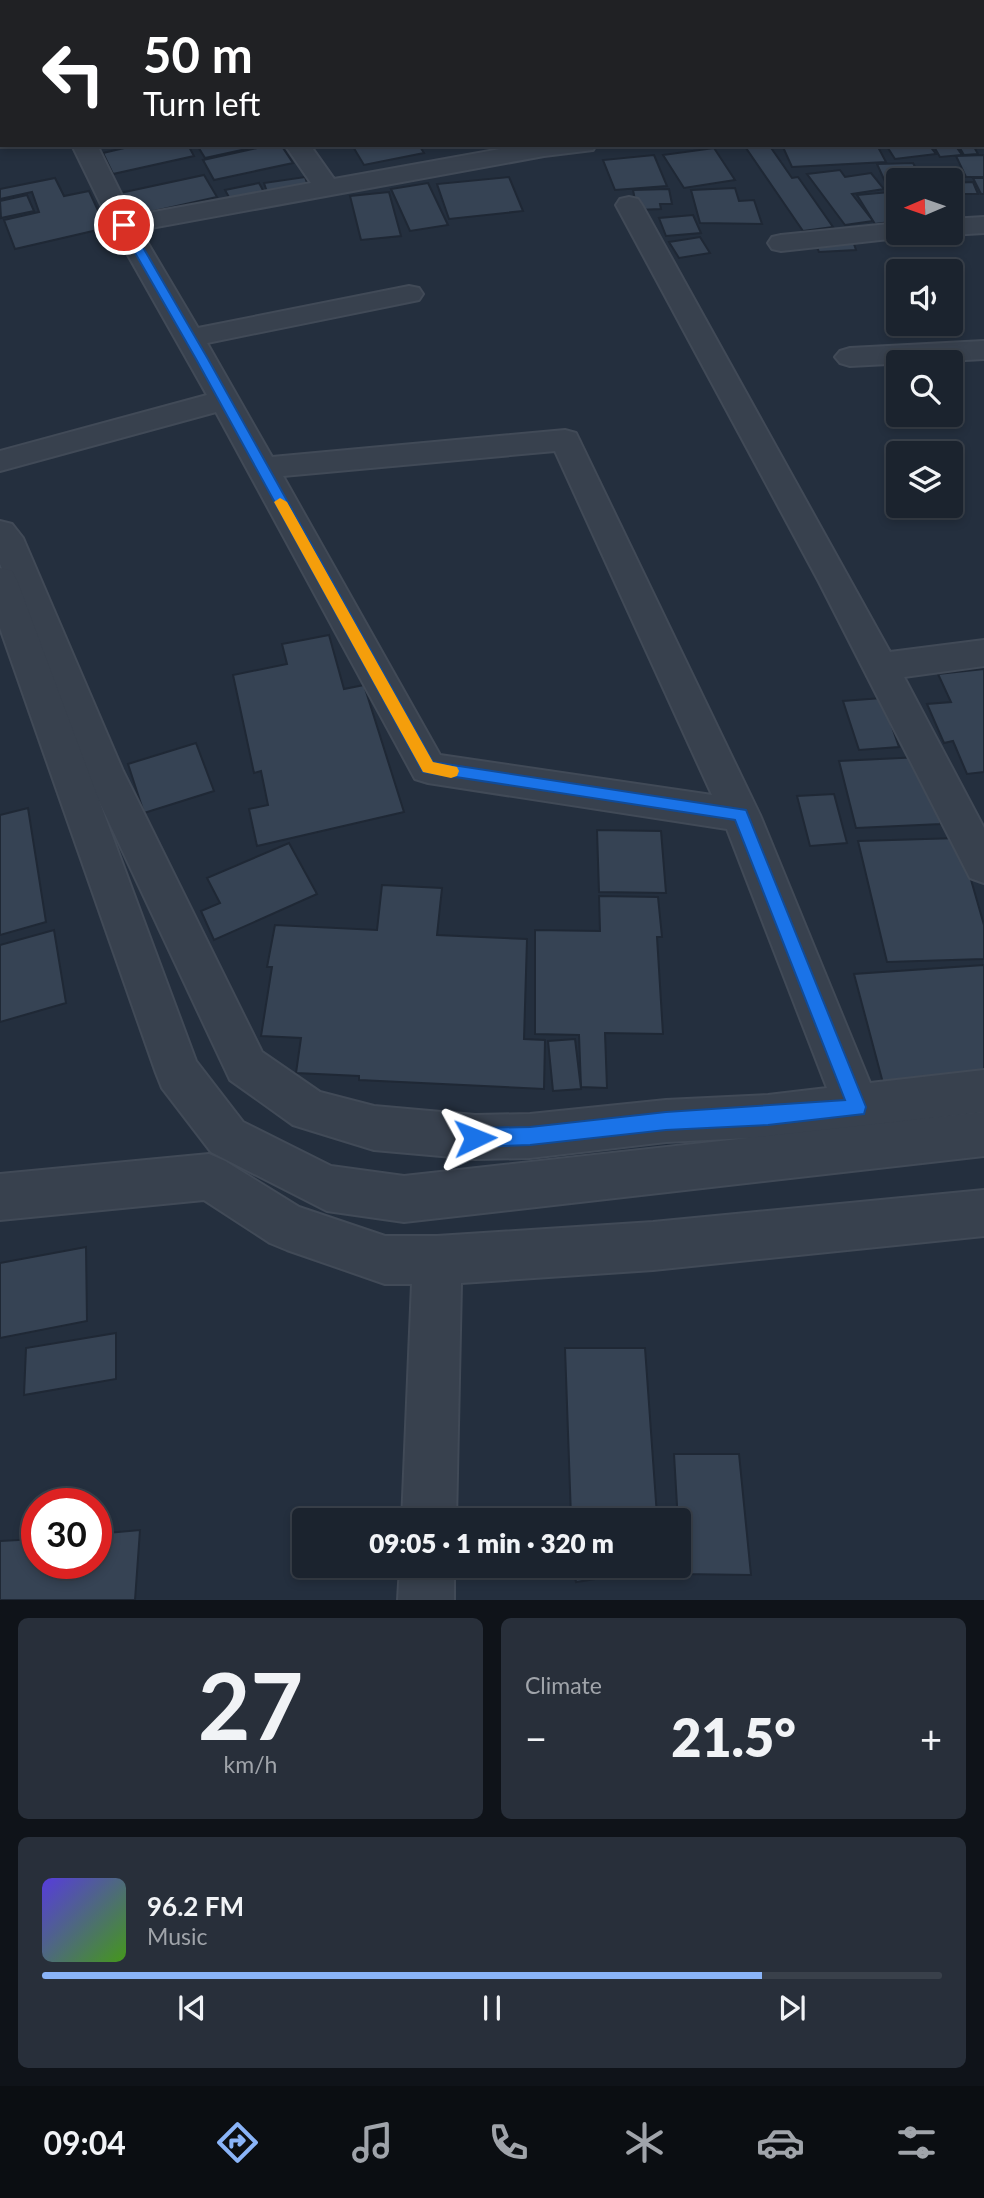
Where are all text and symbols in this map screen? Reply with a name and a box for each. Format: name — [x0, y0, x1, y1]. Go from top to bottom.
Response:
text: 50 m — [143, 25, 253, 83]
icon: left — [28, 28, 119, 119]
text: Turn left — [143, 84, 260, 123]
north arrow — [886, 168, 962, 245]
map controls — [886, 168, 963, 518]
pin — [94, 195, 154, 255]
icon: arrive — [105, 206, 143, 244]
button: sound — [886, 259, 963, 336]
button: search — [886, 350, 963, 427]
button: layers — [886, 441, 963, 518]
position arrow — [438, 1101, 512, 1175]
speed limit sign: 30 — [21, 1488, 112, 1579]
text: 09:05 · 1 min · 320 m — [369, 1527, 614, 1559]
text: 27 — [198, 1650, 303, 1759]
text: Climate — [525, 1671, 602, 1699]
text: 21.5° — [671, 1706, 796, 1768]
text: − — [525, 1715, 547, 1761]
text: + — [920, 1715, 942, 1761]
text: km/h — [224, 1750, 277, 1778]
text: 96.2 FM — [147, 1890, 244, 1922]
text: Music — [147, 1922, 207, 1950]
icon: previous — [173, 1989, 211, 2027]
icon: pause — [473, 1989, 511, 2027]
icon: next — [773, 1989, 811, 2027]
icon: directions — [213, 2118, 262, 2167]
icon: music — [348, 2118, 397, 2167]
icon: phone — [484, 2118, 533, 2167]
icon: climate — [620, 2118, 669, 2167]
icon: car — [756, 2118, 805, 2167]
icon: filters — [892, 2118, 941, 2167]
text: 09:04 — [43, 2123, 126, 2162]

